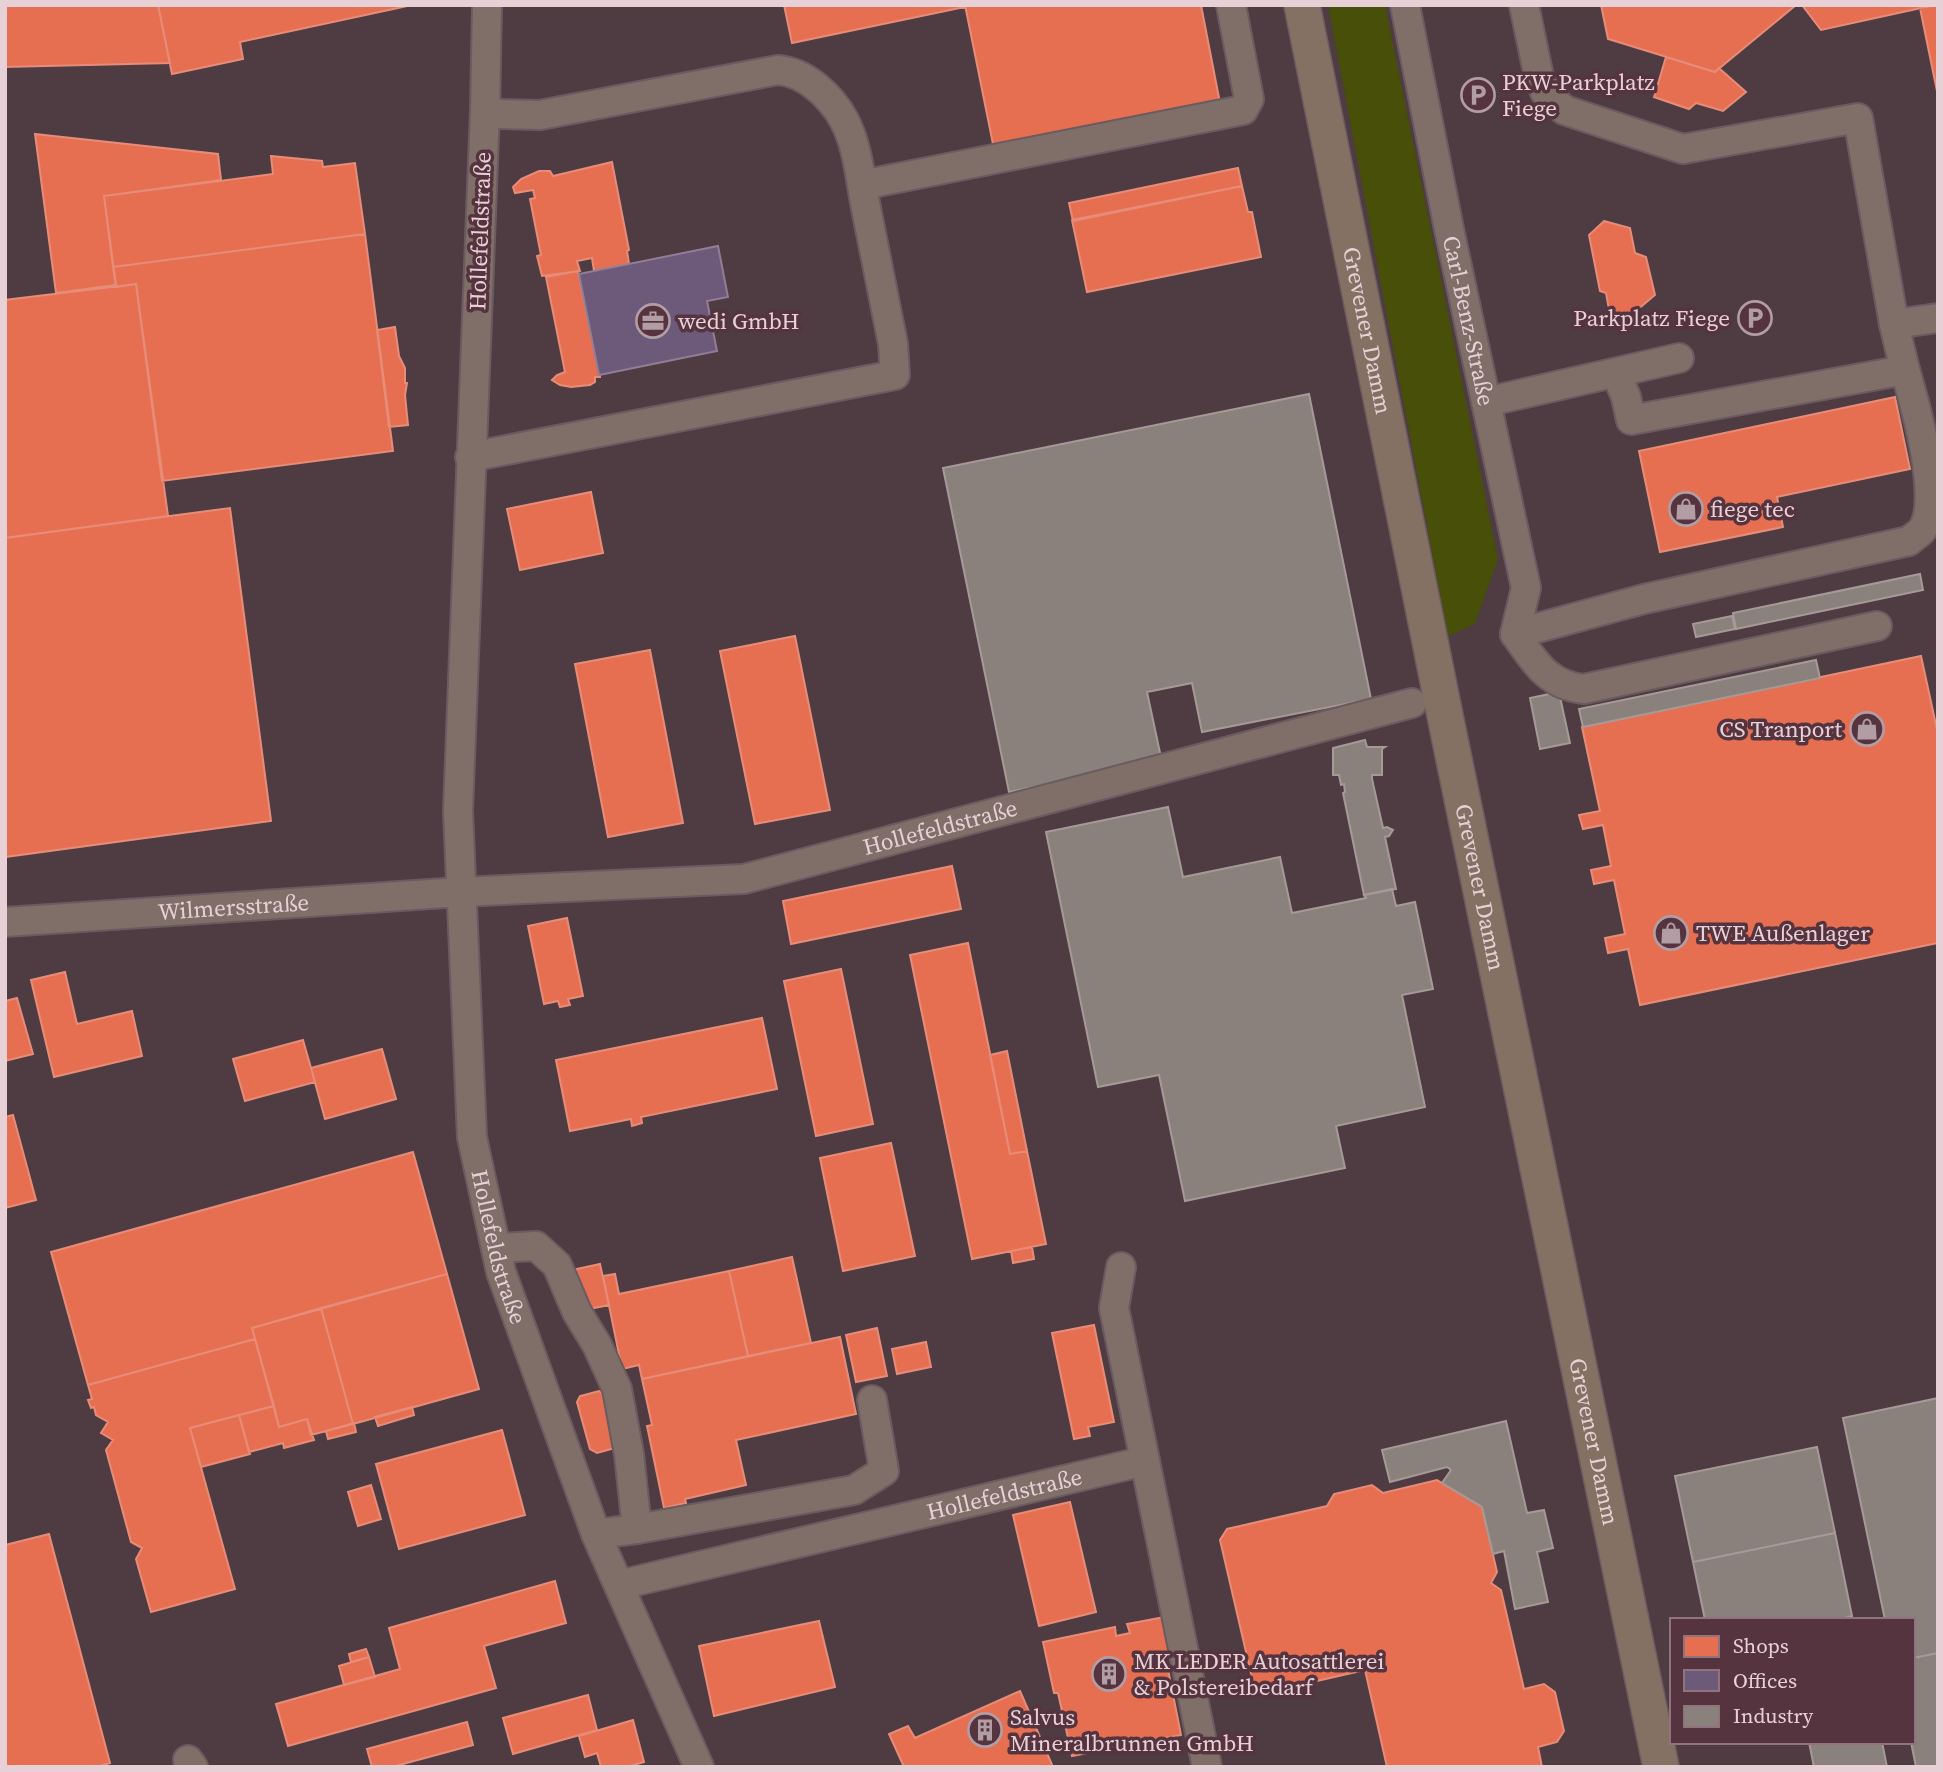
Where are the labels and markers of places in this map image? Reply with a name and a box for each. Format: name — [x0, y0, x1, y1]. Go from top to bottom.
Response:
place label: PKW-Parkplatz Fiege — [1502, 66, 1655, 124]
parking icon: PKW-Parkplatz Fiege — [1459, 76, 1497, 114]
parking icon: Parkplatz Fiege — [1736, 299, 1774, 337]
office icon: wedi GmbH — [634, 302, 672, 340]
place label: Parkplatz Fiege — [1573, 302, 1730, 334]
place label: wedi GmbH — [678, 305, 799, 337]
shop icon: fiege tec — [1667, 490, 1705, 528]
place label: fiege tec — [1710, 493, 1795, 525]
shop icon: CS Tranport — [1848, 710, 1886, 748]
place label: CS Tranport — [1719, 713, 1843, 745]
shop icon: TWE Außenlager — [1652, 914, 1690, 952]
place label: TWE Außenlager — [1696, 917, 1870, 949]
place label: MK LEDER Autosattlerei & Polstereibedarf — [1134, 1645, 1384, 1703]
building icon: MK LEDER Autosattlerei & Polstereibedarf — [1090, 1655, 1128, 1693]
place label: Salvus Mineralbrunnen GmbH — [1010, 1701, 1254, 1759]
building icon: Salvus Mineralbrunnen GmbH — [966, 1711, 1004, 1749]

